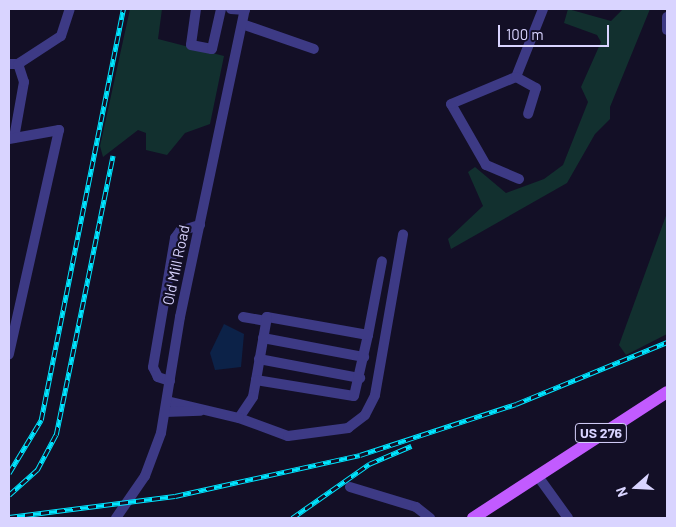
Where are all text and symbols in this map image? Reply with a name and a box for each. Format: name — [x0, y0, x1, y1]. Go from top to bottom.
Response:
scale bar — [501, 15, 612, 47]
text: 100 m — [506, 25, 544, 43]
street label: Old Mill Road — [159, 223, 193, 307]
road number: US 276 — [575, 422, 627, 444]
north arrow — [611, 462, 661, 512]
text: N — [612, 485, 631, 499]

